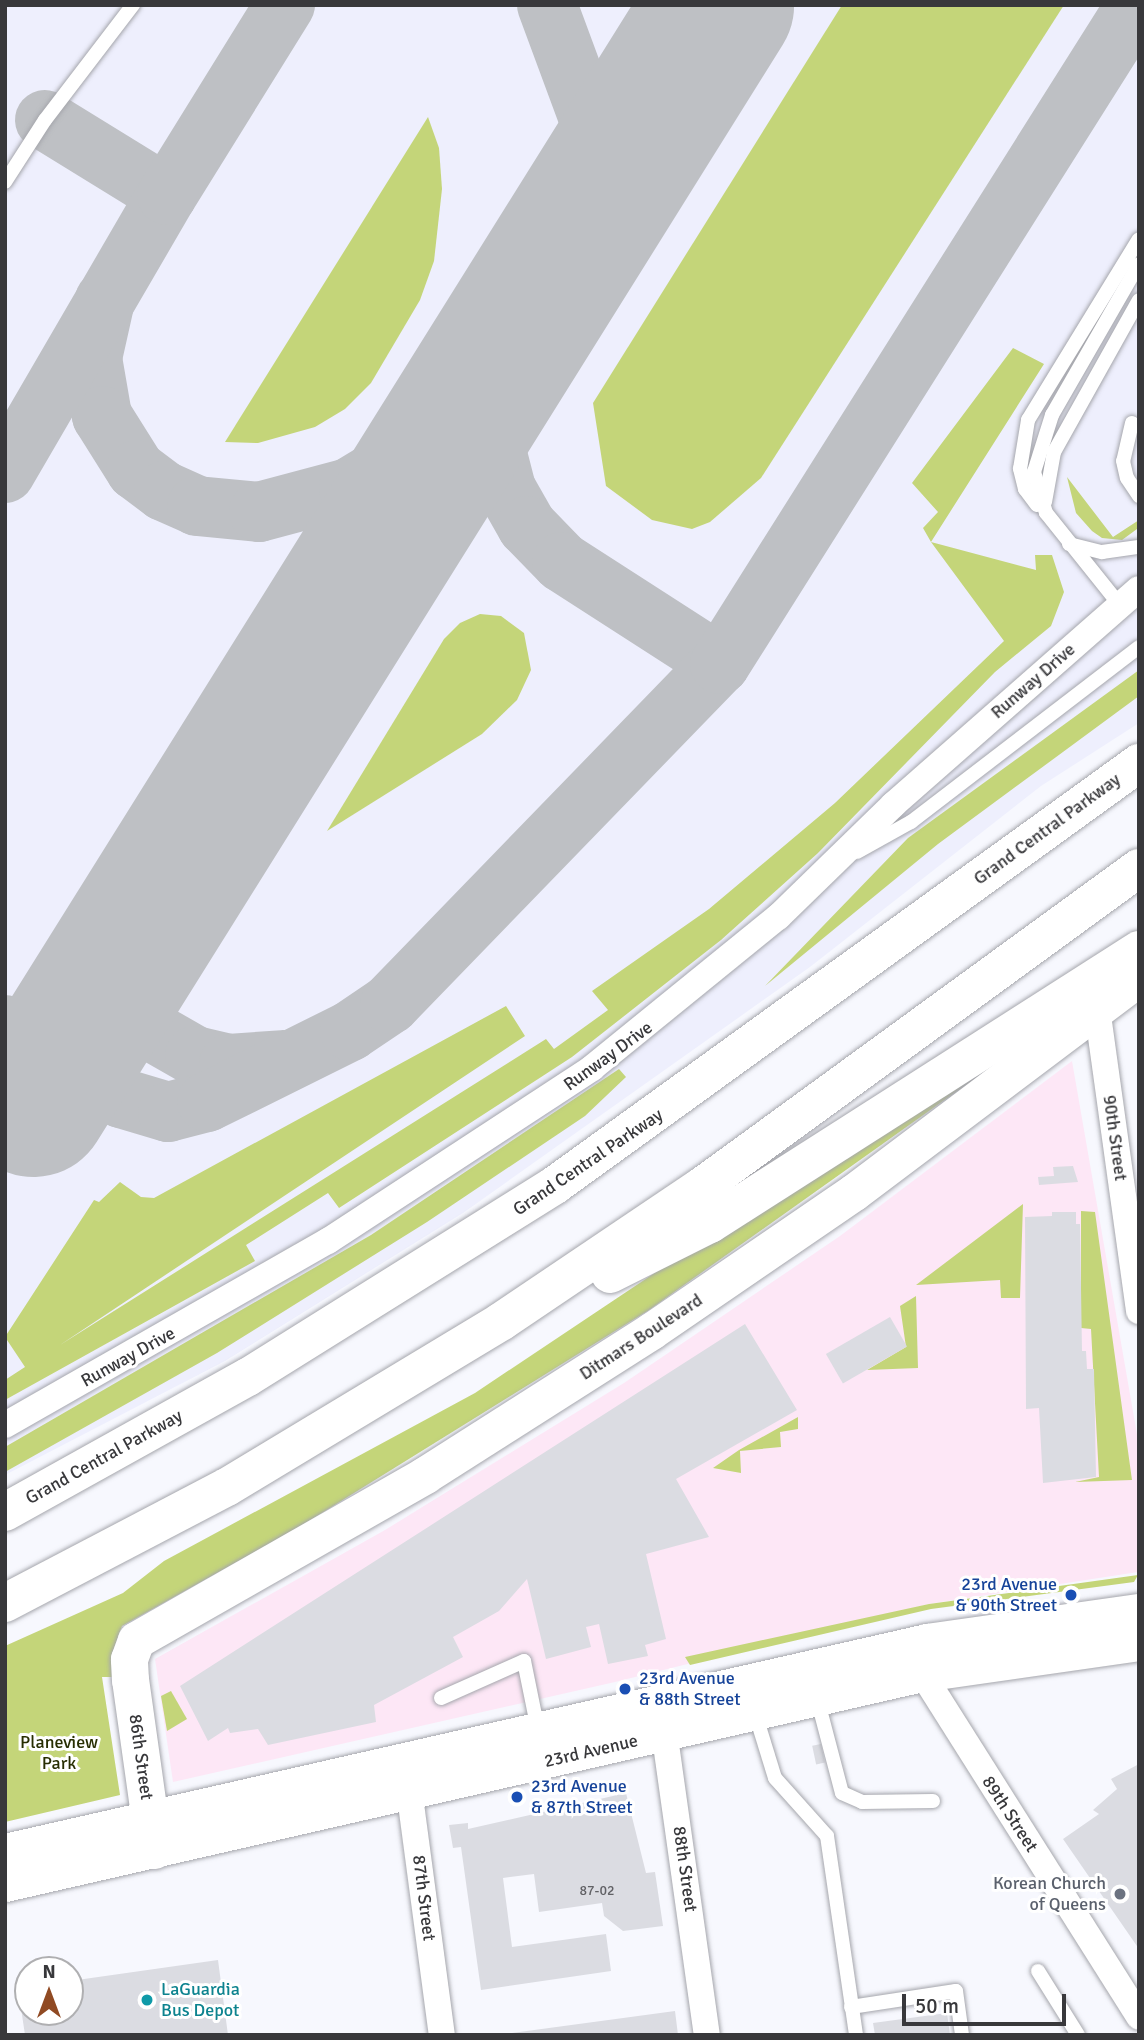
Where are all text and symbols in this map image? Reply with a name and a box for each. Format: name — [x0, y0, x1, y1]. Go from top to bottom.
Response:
street label: Runway Drive — [987, 639, 1079, 723]
street label: Grand Central Parkway — [969, 769, 1125, 889]
street label: Runway Drive — [560, 1017, 656, 1095]
street label: 90th Street — [1098, 1094, 1132, 1182]
street label: Grand Central Parkway — [509, 1104, 667, 1220]
street label: Ditmars Boulevard — [576, 1289, 706, 1385]
street label: Runway Drive — [77, 1322, 179, 1392]
street label: Grand Central Parkway — [22, 1405, 186, 1509]
place label: 23rd Avenue & 90th Street — [955, 1574, 1057, 1616]
marker: 23rd Avenue & 90th Street — [1063, 1587, 1079, 1603]
place label: 23rd Avenue & 88th Street — [639, 1668, 741, 1710]
marker: 23rd Avenue & 88th Street — [617, 1681, 633, 1697]
street label: 86th Street — [124, 1713, 158, 1801]
street label: 23rd Avenue — [542, 1730, 640, 1772]
park label: Planeview Park — [20, 1732, 98, 1774]
street label: 89th Street — [977, 1772, 1043, 1856]
place label: 23rd Avenue & 87th Street — [531, 1776, 633, 1818]
marker: 23rd Avenue & 87th Street — [509, 1789, 525, 1805]
street label: 88th Street — [668, 1825, 702, 1913]
street label: 87th Street — [408, 1854, 440, 1942]
place label: Korean Church of Queens — [993, 1873, 1106, 1916]
house number: 87-02 — [579, 1883, 615, 1899]
marker: Korean Church of Queens — [1112, 1886, 1128, 1902]
north arrow — [14, 1956, 84, 2026]
text: N — [42, 1960, 56, 1984]
place label: LaGuardia Bus Depot — [161, 1979, 240, 2022]
scale bar — [906, 1980, 1070, 2024]
marker: LaGuardia Bus Depot — [139, 1992, 155, 2008]
text: 50 m — [915, 1993, 959, 2019]

